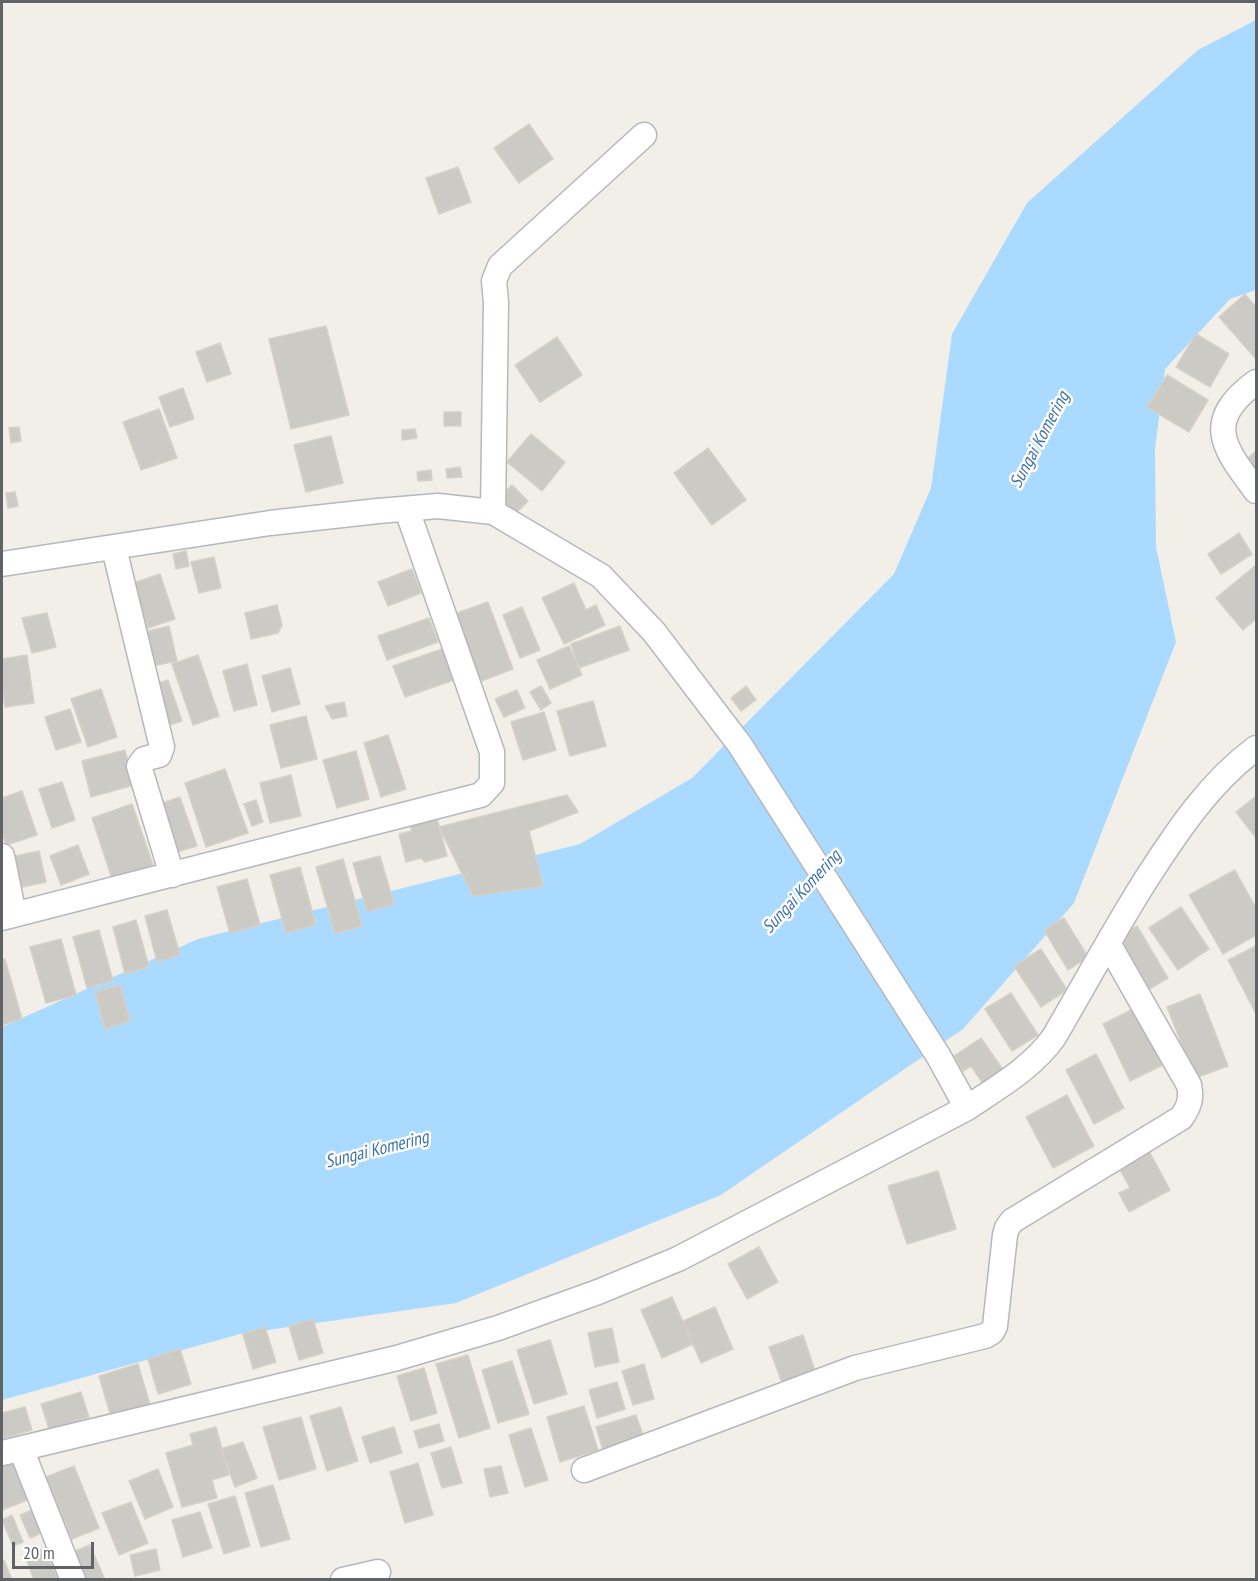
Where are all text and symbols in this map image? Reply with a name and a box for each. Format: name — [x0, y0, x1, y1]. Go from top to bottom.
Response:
water label: Sungai Komering — [1006, 388, 1074, 492]
water label: Sungai Komering — [758, 846, 846, 938]
water label: Sungai Komering — [323, 1127, 431, 1173]
scale bar — [15, 1530, 98, 1568]
text: 20 m — [23, 1541, 55, 1564]

